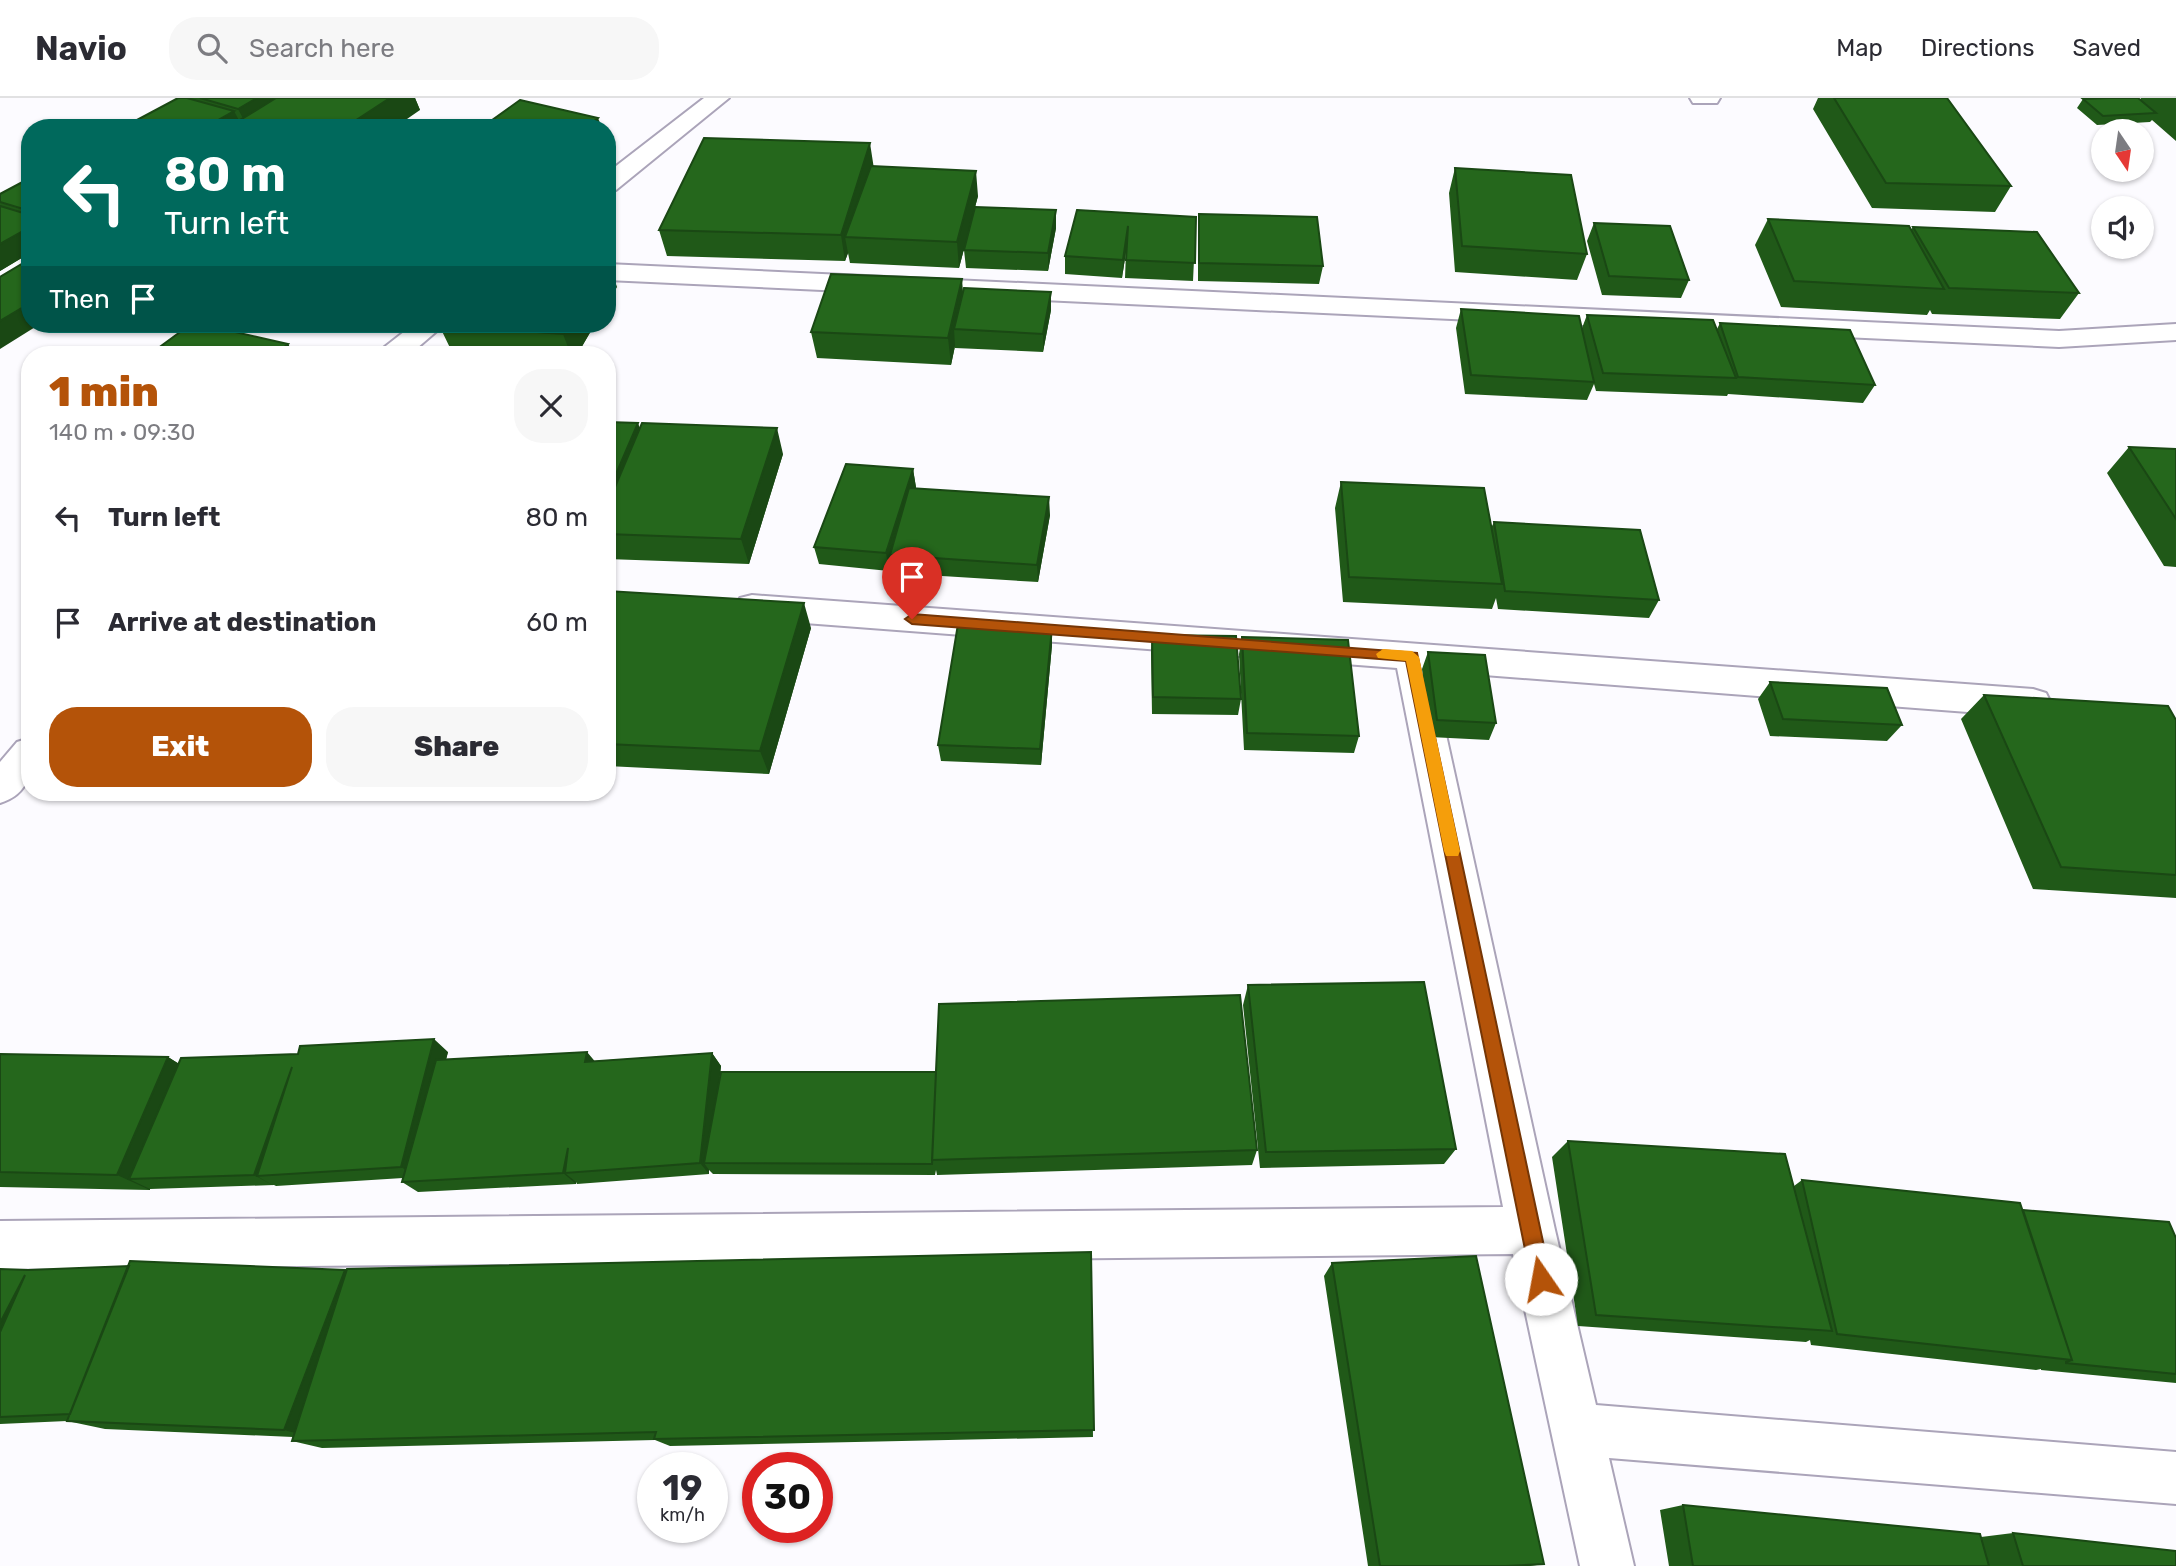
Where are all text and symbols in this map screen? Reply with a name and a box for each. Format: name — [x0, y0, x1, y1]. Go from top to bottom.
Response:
search box — [169, 17, 659, 80]
text: Navio — [35, 29, 127, 68]
icon: search — [193, 29, 231, 67]
text: Search here — [249, 33, 395, 64]
text: Map — [1836, 34, 1883, 62]
text: Directions — [1921, 34, 2034, 62]
text: Saved — [2072, 34, 2141, 62]
north arrow — [2091, 119, 2154, 182]
map controls — [2091, 119, 2154, 259]
text: 80 m — [164, 145, 286, 203]
icon: left — [49, 147, 140, 238]
button: sound — [2091, 196, 2154, 259]
text: Turn left — [164, 204, 289, 242]
icon: arrive — [124, 280, 162, 318]
text: Then — [49, 284, 110, 315]
text: 1 min — [49, 367, 159, 417]
button: close — [514, 369, 588, 443]
text: 140 m · 09:30 — [49, 418, 195, 446]
icon: left — [49, 499, 87, 537]
text: Turn left — [108, 502, 220, 533]
text: 80 m — [525, 502, 588, 533]
pin — [882, 547, 942, 619]
icon: arrive — [893, 558, 931, 596]
icon: arrive — [49, 604, 87, 642]
text: Arrive at destination — [108, 607, 376, 638]
text: 60 m — [526, 607, 588, 638]
button: Exit — [49, 707, 312, 787]
button: Share — [326, 707, 588, 787]
position arrow — [1504, 1242, 1578, 1316]
speed limit sign: 30 — [742, 1452, 833, 1543]
text: 19 — [663, 1467, 702, 1509]
text: km/h — [660, 1504, 705, 1526]

